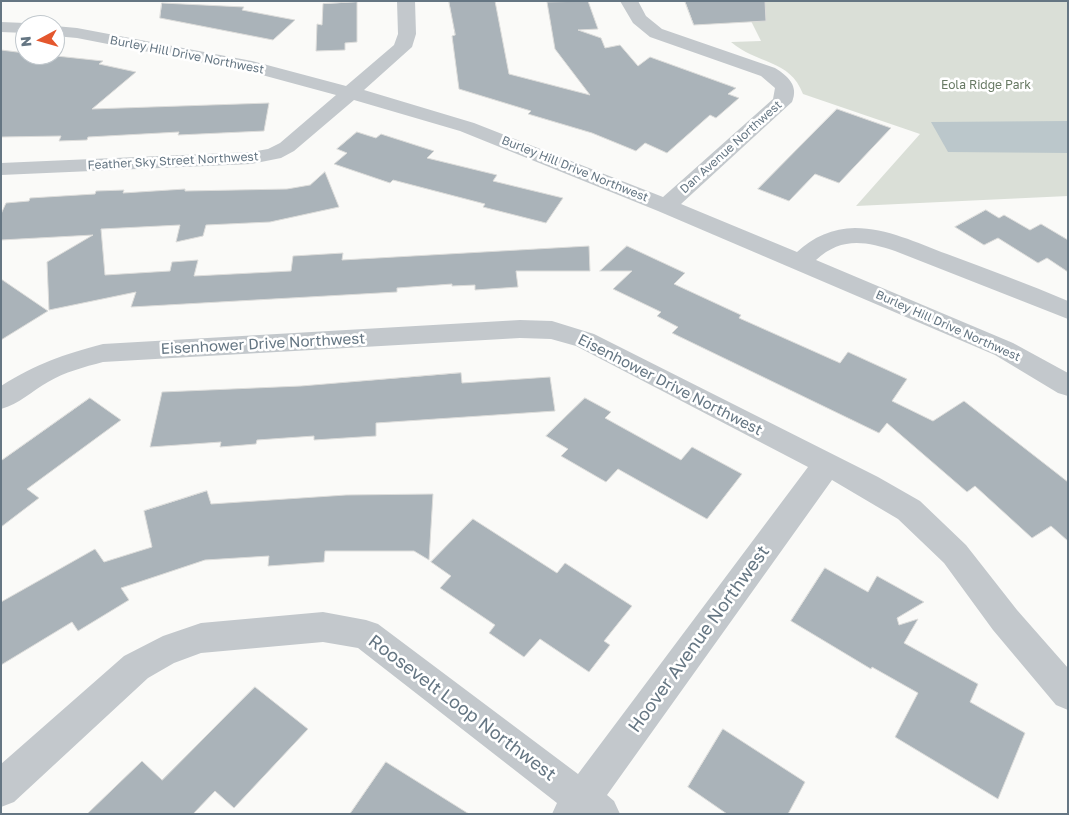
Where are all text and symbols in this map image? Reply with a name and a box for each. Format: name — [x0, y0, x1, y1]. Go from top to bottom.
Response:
north arrow — [15, 15, 65, 65]
street label: Burley Hill Drive Northwest — [109, 33, 265, 77]
text: N — [17, 35, 35, 48]
park label: Eola Ridge Park — [941, 78, 1031, 92]
street label: Dan Avenue Northwest — [677, 98, 785, 196]
street label: Burley Hill Drive Northwest — [500, 133, 650, 205]
street label: Feather Sky Street Northwest — [87, 149, 259, 173]
street label: Burley Hill Drive Northwest — [873, 288, 1023, 364]
street label: Eisenhower Drive Northwest — [160, 330, 366, 358]
street label: Eisenhower Drive Northwest — [575, 331, 765, 439]
street label: Hoover Avenue Northwest — [624, 541, 774, 737]
street label: Roosevelt Loop Northwest — [364, 630, 560, 786]

